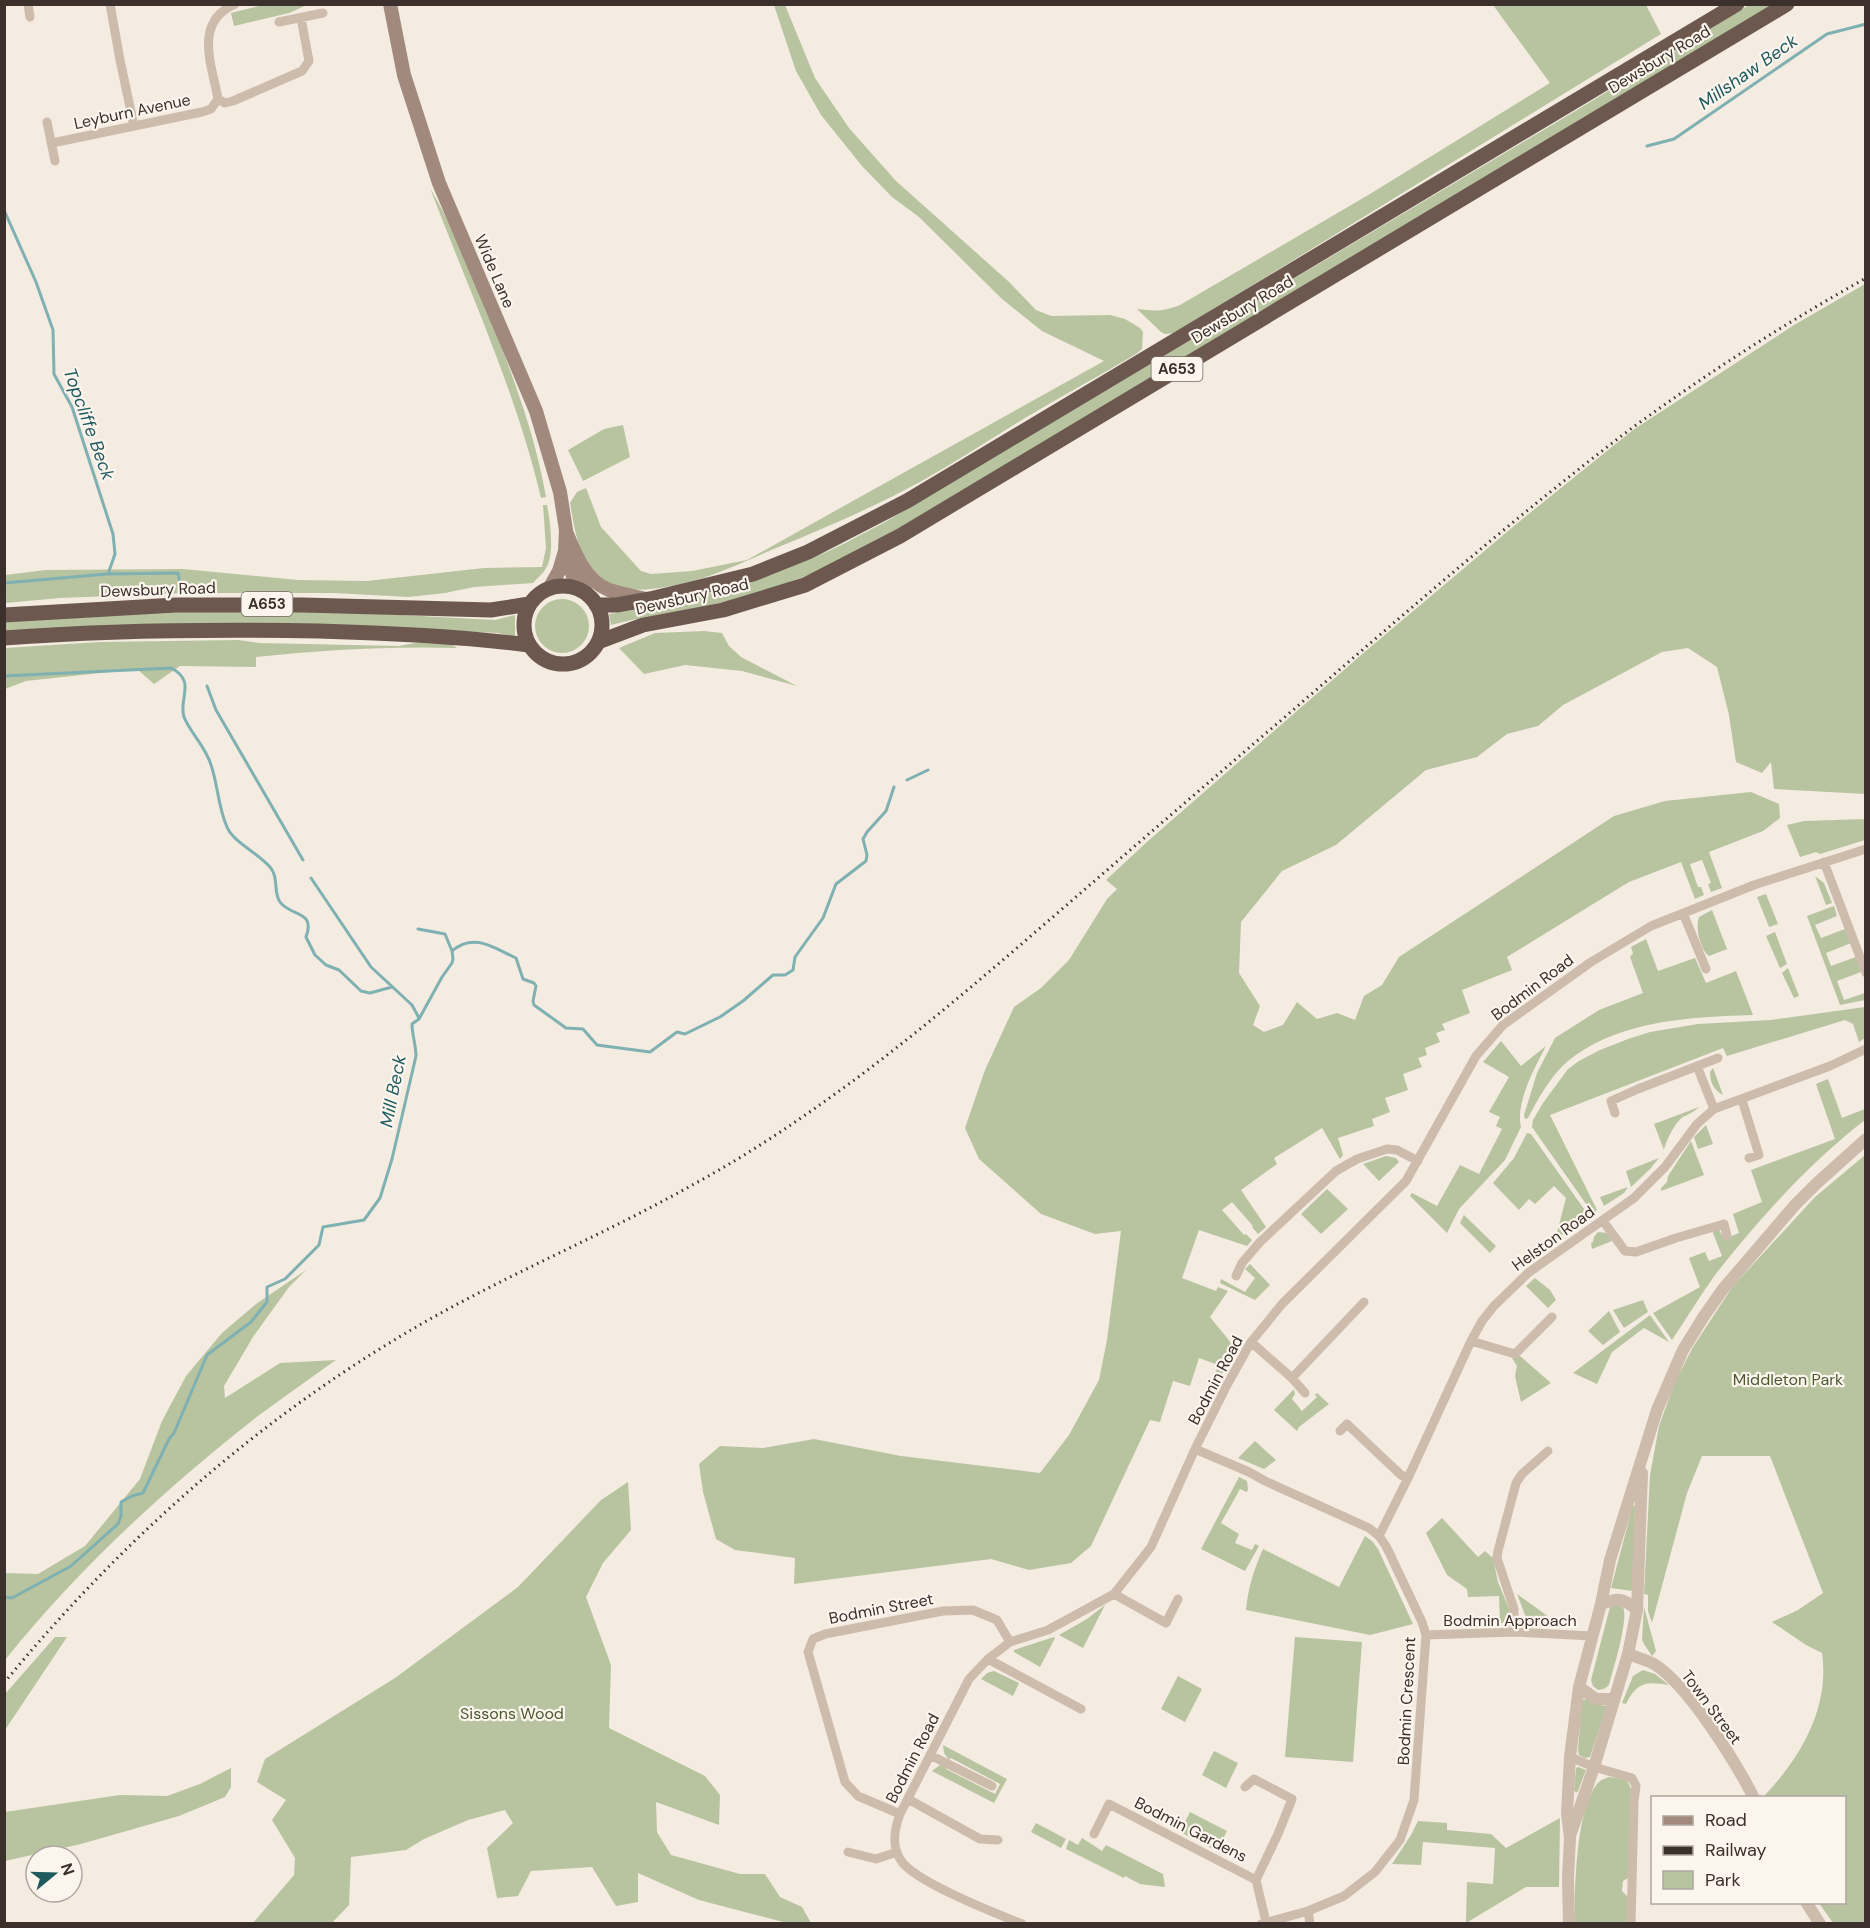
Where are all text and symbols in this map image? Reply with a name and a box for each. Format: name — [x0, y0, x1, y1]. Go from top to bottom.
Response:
street label: Dewsbury Road — [1604, 21, 1714, 98]
water label: Millshaw Beck — [1693, 28, 1803, 115]
street label: Leyburn Avenue — [72, 89, 192, 134]
street label: Wide Lane — [470, 231, 519, 311]
street label: Dewsbury Road — [1187, 271, 1297, 348]
road number: A653 — [1152, 357, 1202, 381]
water label: Topcliffe Beck — [58, 365, 121, 484]
street label: Dewsbury Road — [633, 573, 751, 620]
street label: Dewsbury Road — [100, 577, 216, 602]
road number: A653 — [242, 592, 292, 616]
street label: Bodmin Road — [1487, 950, 1578, 1025]
water label: Mill Beck — [374, 1052, 412, 1129]
street label: Helston Road — [1508, 1201, 1599, 1276]
street label: Bodmin Road — [1183, 1332, 1248, 1428]
park label: Middleton Park — [1733, 1369, 1843, 1390]
street label: Bodmin Street — [827, 1588, 935, 1629]
street label: Bodmin Approach — [1443, 1610, 1577, 1631]
street label: Bodmin Crescent — [1393, 1636, 1420, 1766]
street label: Town Street — [1677, 1666, 1746, 1749]
park label: Sissons Wood — [460, 1703, 564, 1724]
street label: Bodmin Road — [881, 1710, 944, 1807]
street label: Bodmin Gardens — [1131, 1792, 1251, 1867]
legend — [1651, 1796, 1846, 1904]
text: Road — [1705, 1808, 1747, 1832]
text: Railway — [1705, 1838, 1767, 1862]
north arrow — [24, 1844, 84, 1904]
text: N — [56, 1860, 80, 1878]
text: Park — [1705, 1868, 1741, 1892]

